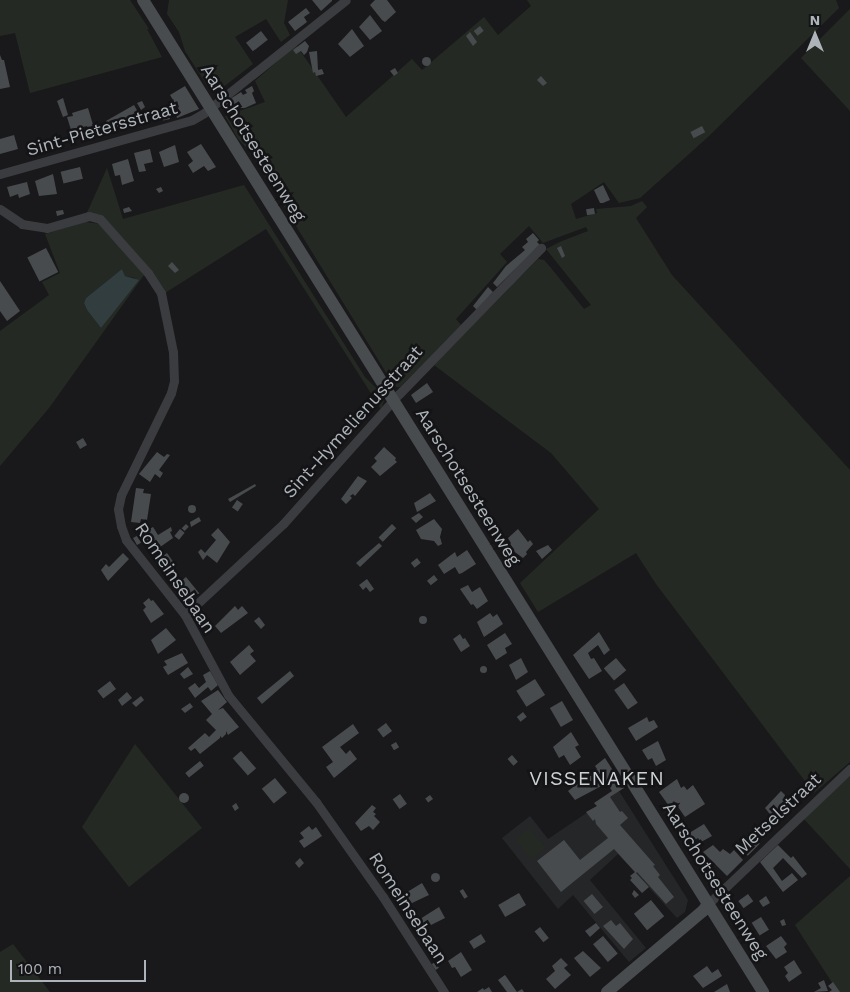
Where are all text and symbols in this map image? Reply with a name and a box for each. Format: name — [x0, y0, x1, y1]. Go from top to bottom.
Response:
north arrow — [790, 10, 840, 60]
text: N — [810, 12, 820, 28]
street label: Aarschotsesteenweg — [196, 60, 310, 226]
street label: Sint-Pietersstraat — [24, 97, 180, 161]
street label: Sint-Hymelienusstraat — [279, 341, 427, 503]
street label: Aarschotsesteenweg — [411, 404, 525, 570]
street label: Romeinsebaan — [130, 519, 220, 637]
district label: VISSENAKEN — [528, 766, 666, 790]
street label: Metselstraat — [730, 769, 826, 859]
street label: Aarschotsesteenweg — [658, 798, 772, 964]
street label: Romeinsebaan — [364, 848, 452, 968]
scale bar — [12, 950, 149, 982]
text: 100 m — [18, 960, 62, 978]

